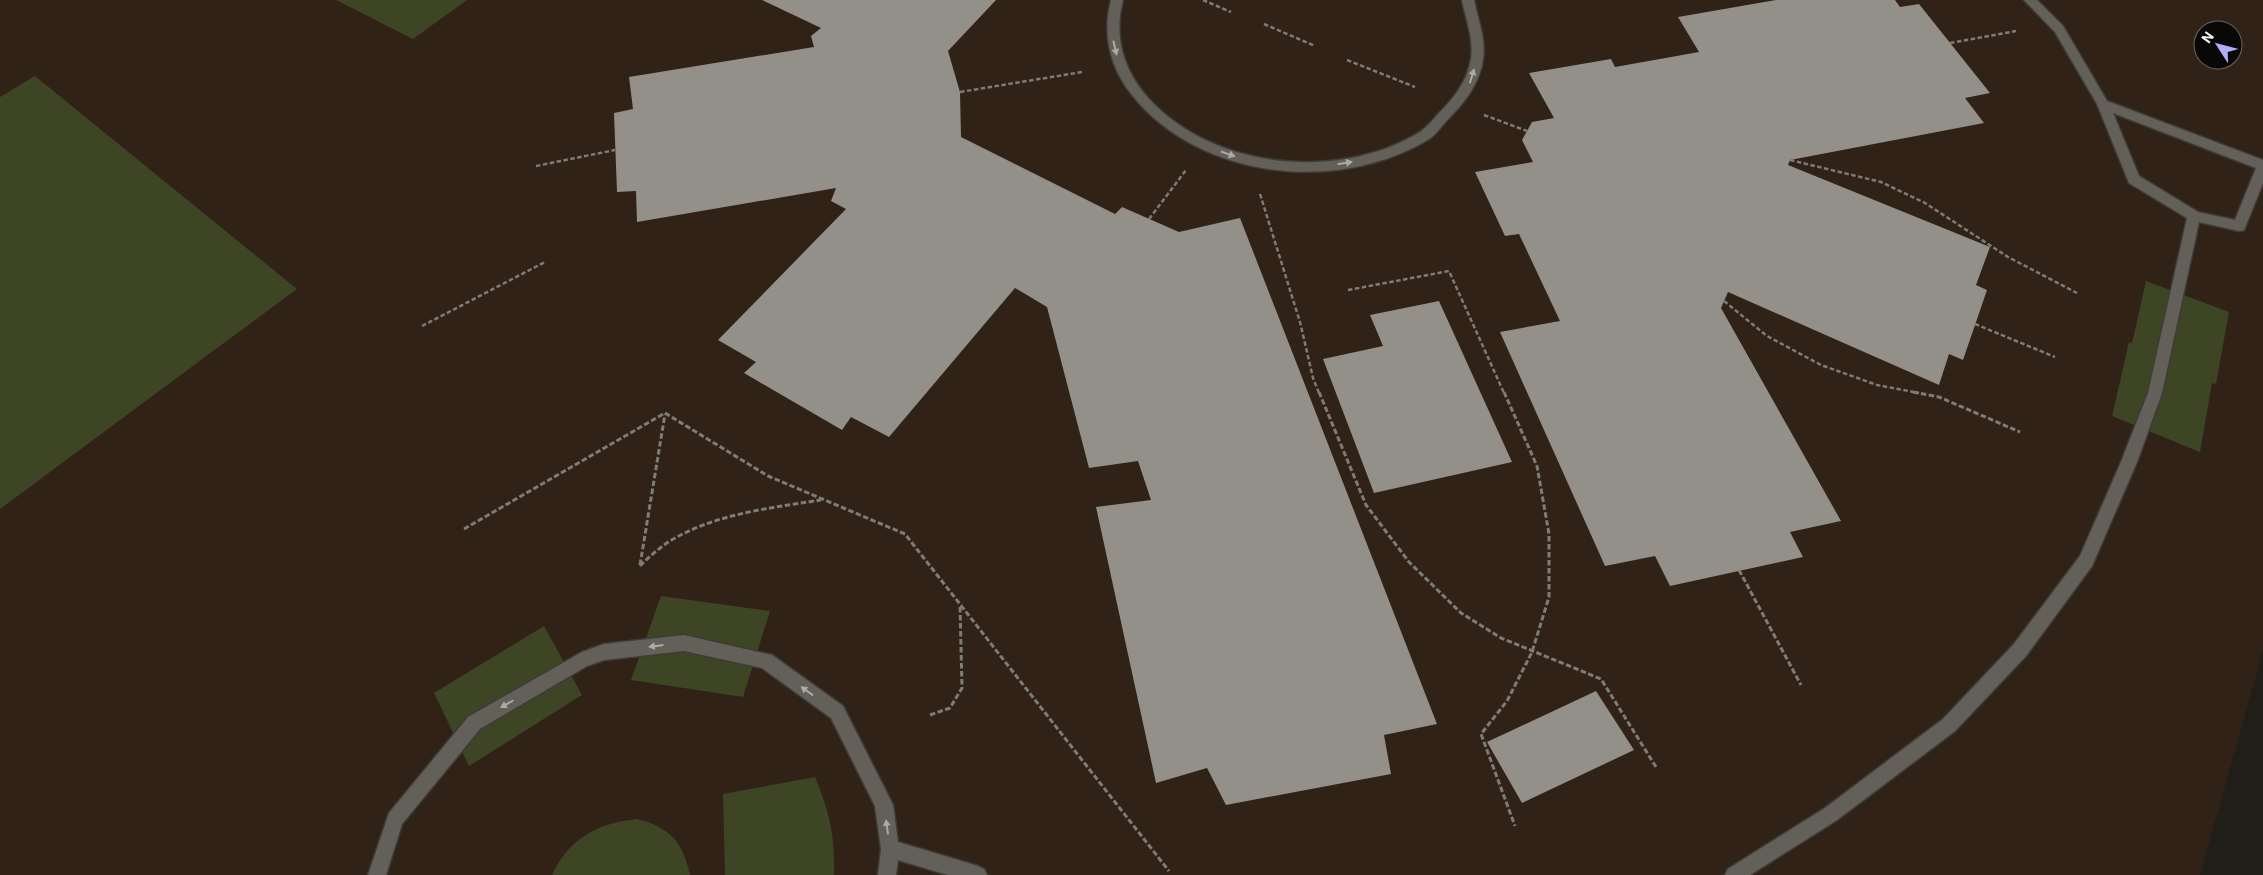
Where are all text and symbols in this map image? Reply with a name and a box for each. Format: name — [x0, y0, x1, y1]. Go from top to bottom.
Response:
north arrow — [2193, 20, 2243, 70]
text: N — [2198, 29, 2217, 46]
one-way arrow — [1111, 40, 1119, 55]
one-way arrow — [1469, 68, 1477, 83]
one-way arrow — [1221, 150, 1236, 158]
one-way arrow — [1337, 159, 1353, 167]
one-way arrow — [648, 642, 664, 650]
one-way arrow — [800, 686, 814, 696]
one-way arrow — [501, 699, 514, 708]
one-way arrow — [882, 818, 890, 834]

